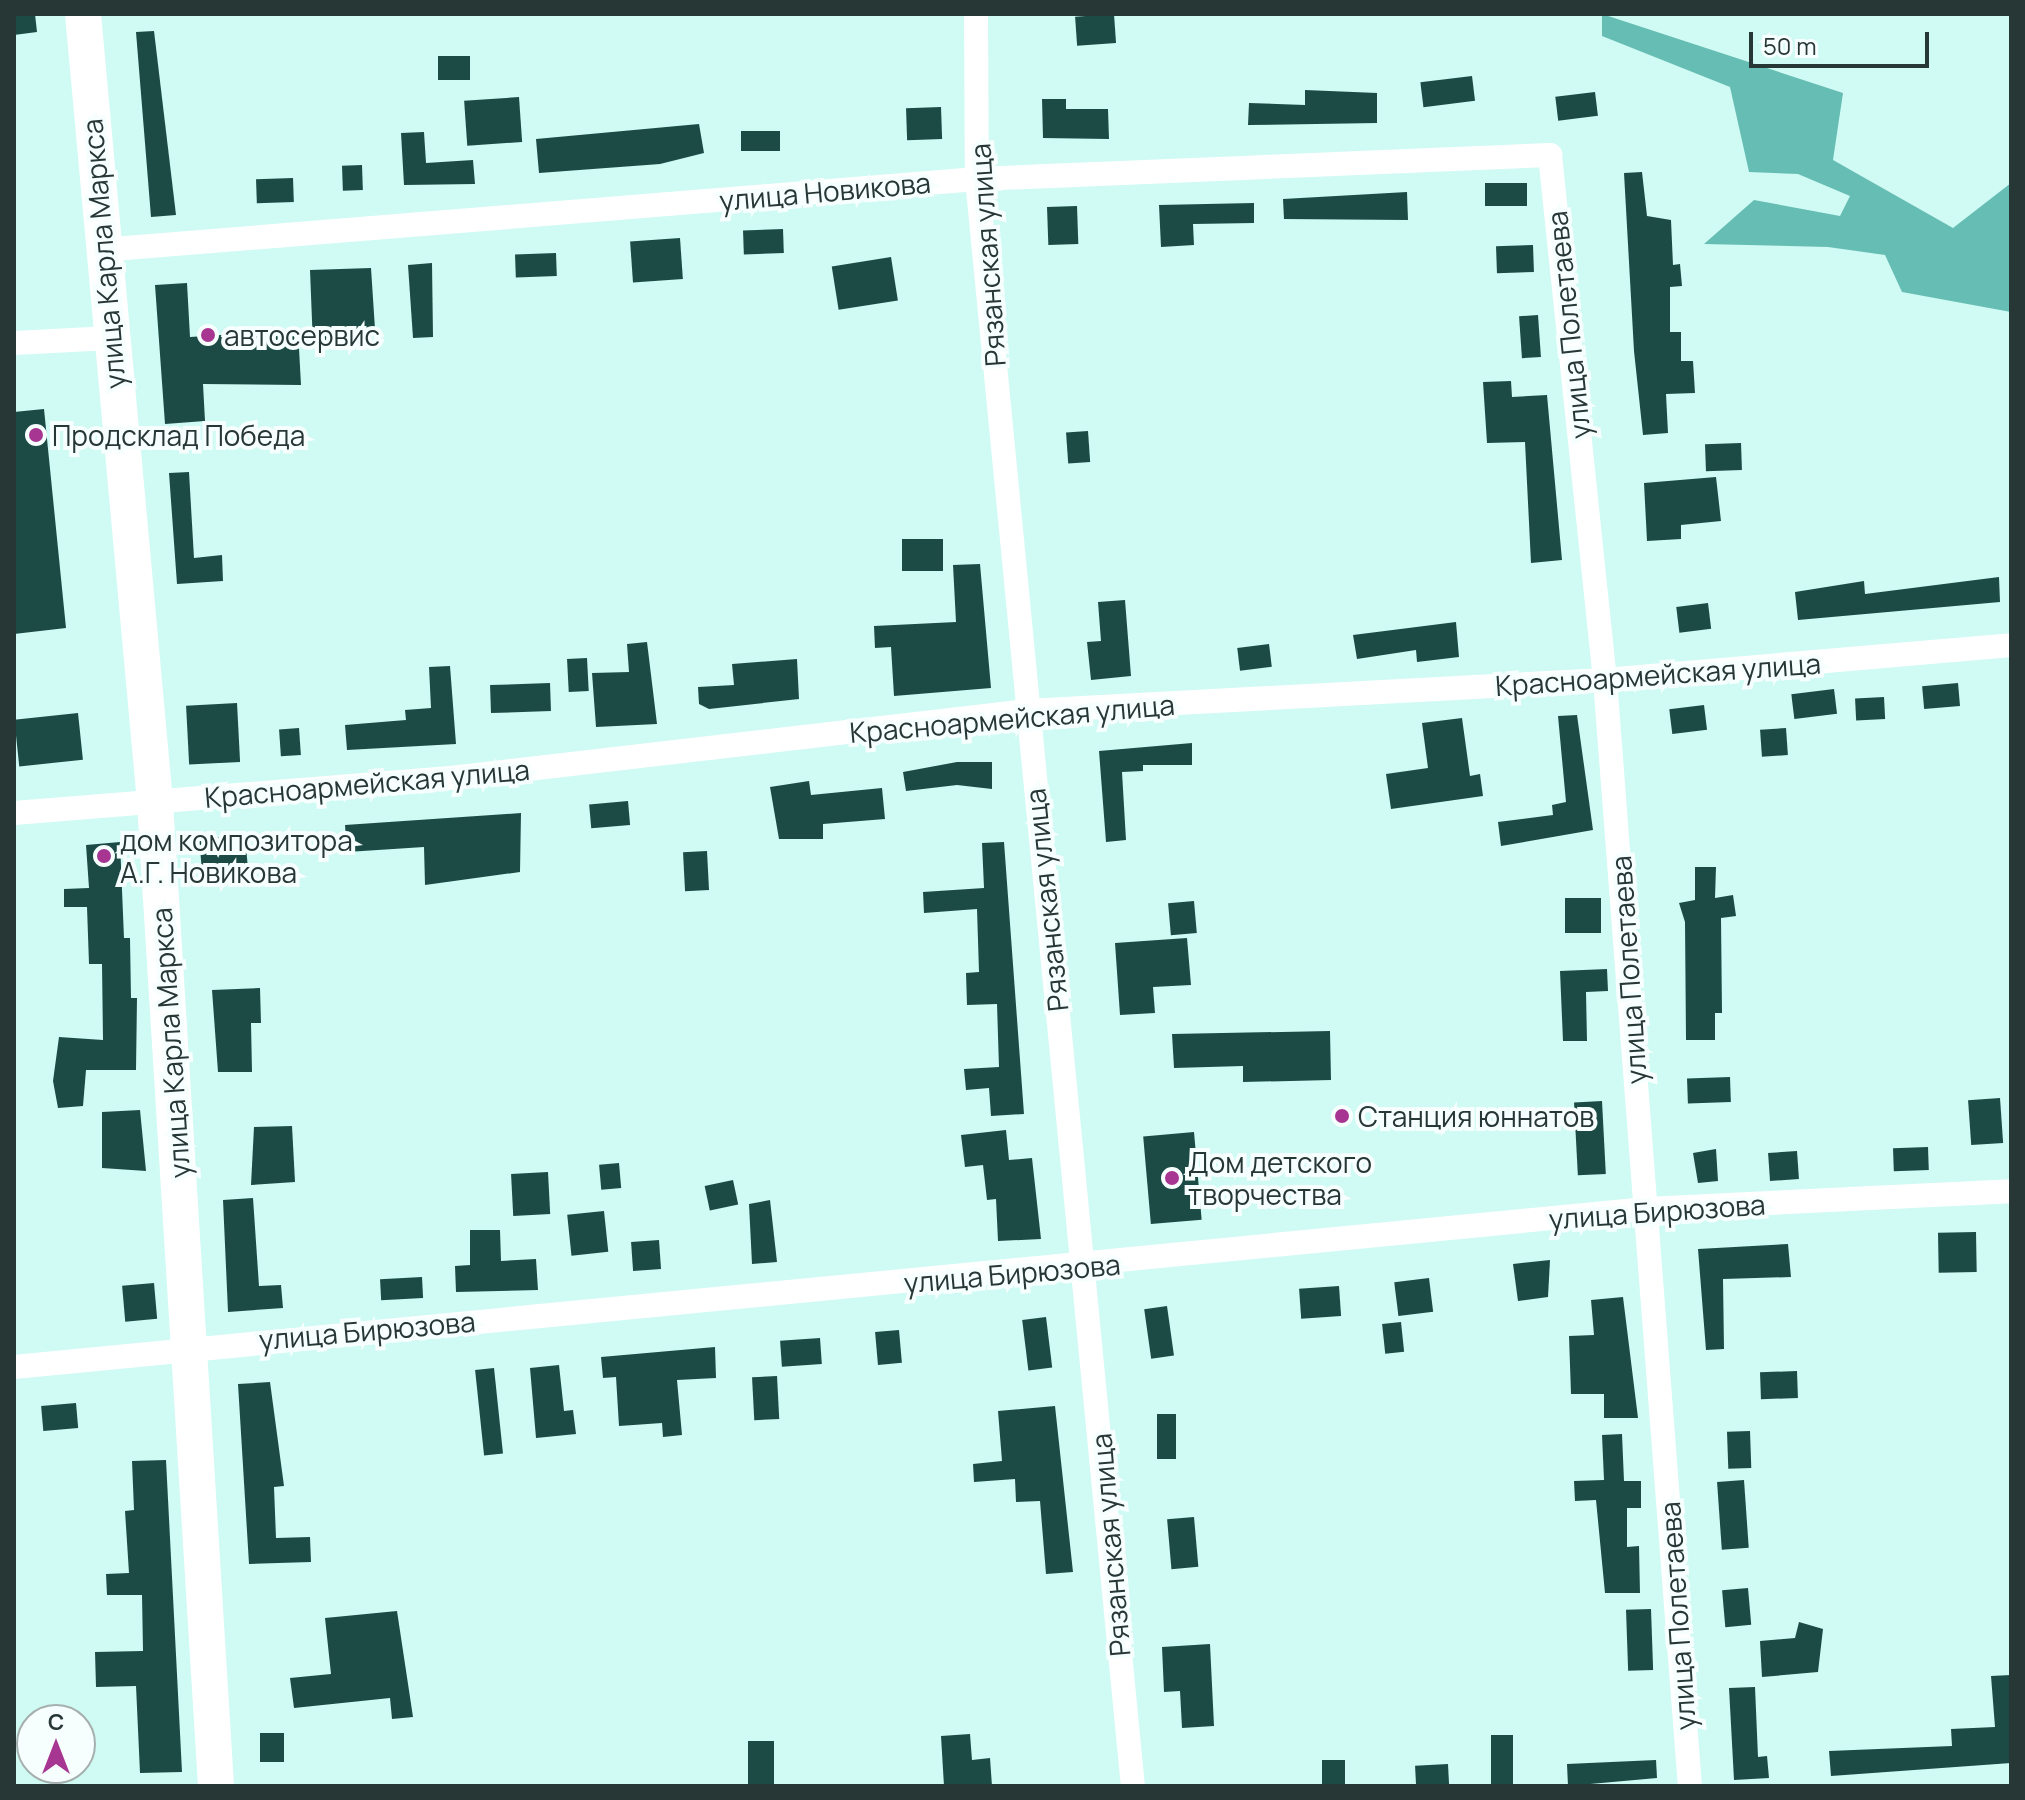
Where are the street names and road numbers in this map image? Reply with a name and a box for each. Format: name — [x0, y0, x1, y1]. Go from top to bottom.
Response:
street label: улица Карла Маркса — [74, 118, 132, 390]
street label: Рязанская улица — [962, 142, 1012, 368]
street label: улица Новикова — [718, 165, 932, 217]
street label: улица Полетаева — [1539, 209, 1597, 441]
street label: Красноармейская улица — [1494, 646, 1822, 702]
street label: Красноармейская улица — [848, 687, 1176, 749]
street label: Красноармейская улица — [203, 752, 531, 814]
street label: Рязанская улица — [1018, 787, 1074, 1013]
street label: улица Полетаева — [1603, 855, 1653, 1085]
street label: улица Карла Маркса — [144, 907, 196, 1179]
street label: улица Бирюзова — [1547, 1187, 1767, 1235]
street label: улица Бирюзова — [902, 1247, 1122, 1299]
street label: улица Бирюзова — [257, 1304, 477, 1356]
street label: Рязанская улица — [1084, 1432, 1136, 1658]
street label: улица Полетаева — [1652, 1501, 1702, 1731]

